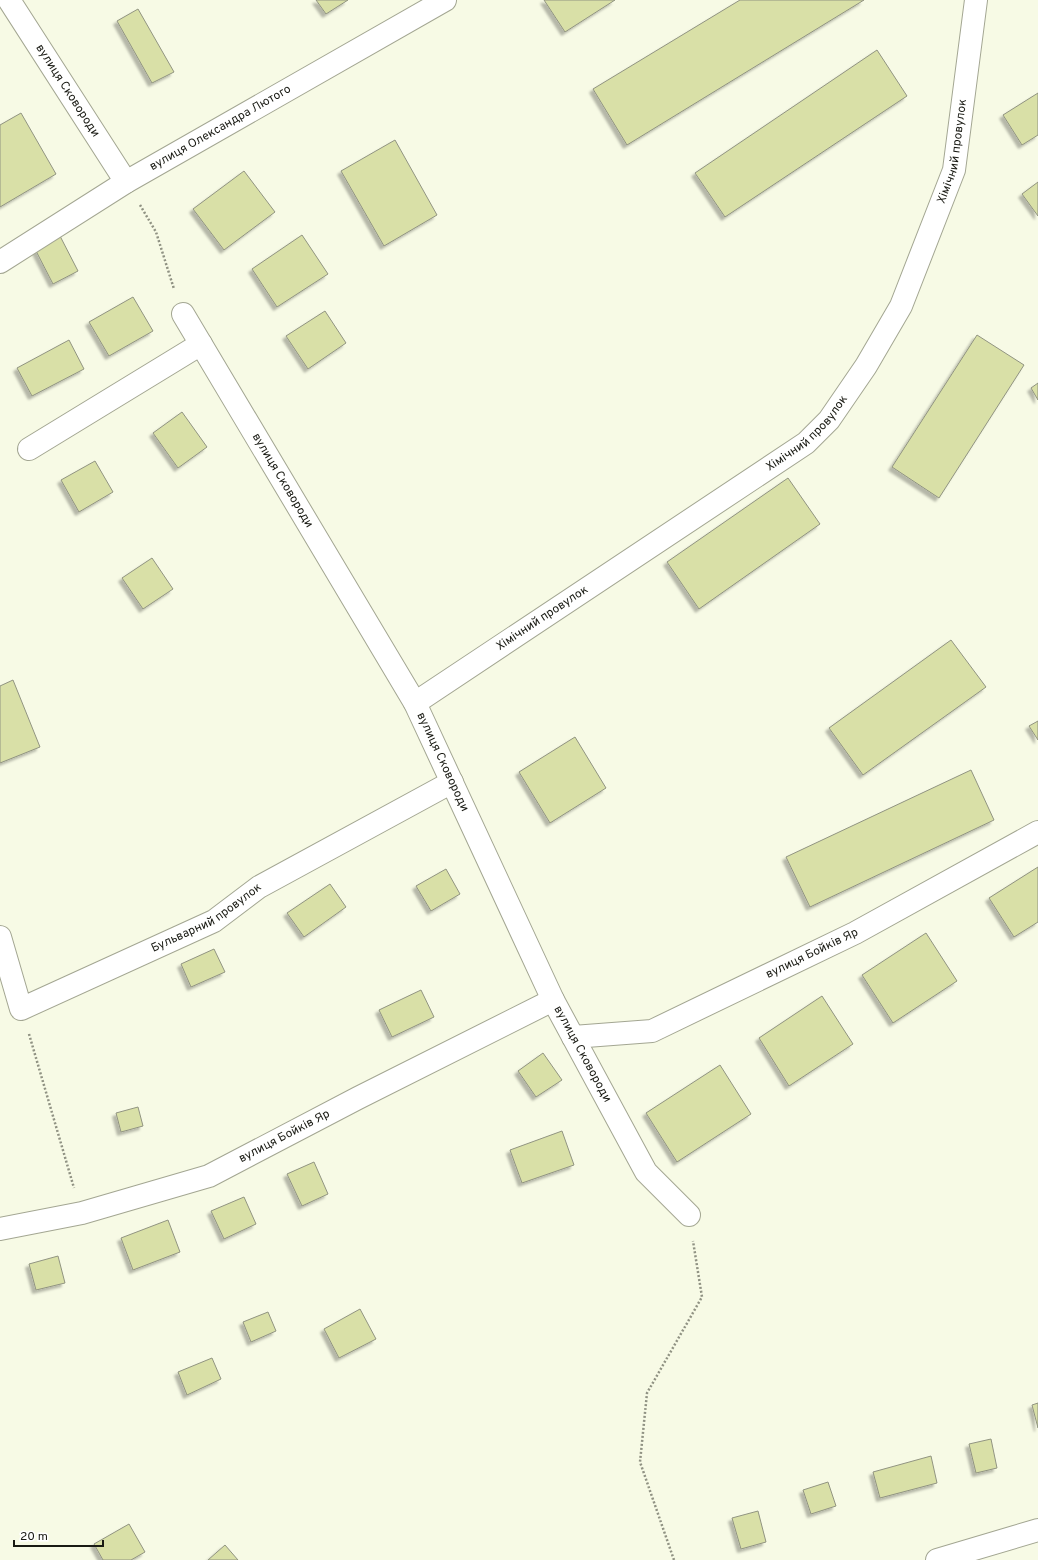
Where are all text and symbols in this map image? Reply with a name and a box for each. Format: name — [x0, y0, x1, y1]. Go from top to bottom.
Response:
street label: вулиця Сковороди — [32, 41, 103, 140]
street label: вулиця Олександра Лютого — [147, 81, 294, 175]
street label: Хімічний провулок — [934, 98, 971, 206]
street label: Хімічний провулок — [763, 392, 852, 475]
street label: вулиця Сковороди — [248, 430, 317, 531]
street label: Хімічний провулок — [493, 582, 592, 655]
street label: вулиця Сковороди — [412, 710, 472, 814]
street label: Бульварний провулок — [149, 880, 265, 957]
street label: вулиця Бойків Яр — [763, 924, 861, 983]
street label: вулиця Сковороди — [550, 1003, 615, 1105]
street label: вулиця Бойків Яр — [236, 1106, 333, 1167]
scale bar — [14, 1522, 103, 1548]
text: 20 m — [20, 1529, 48, 1545]

